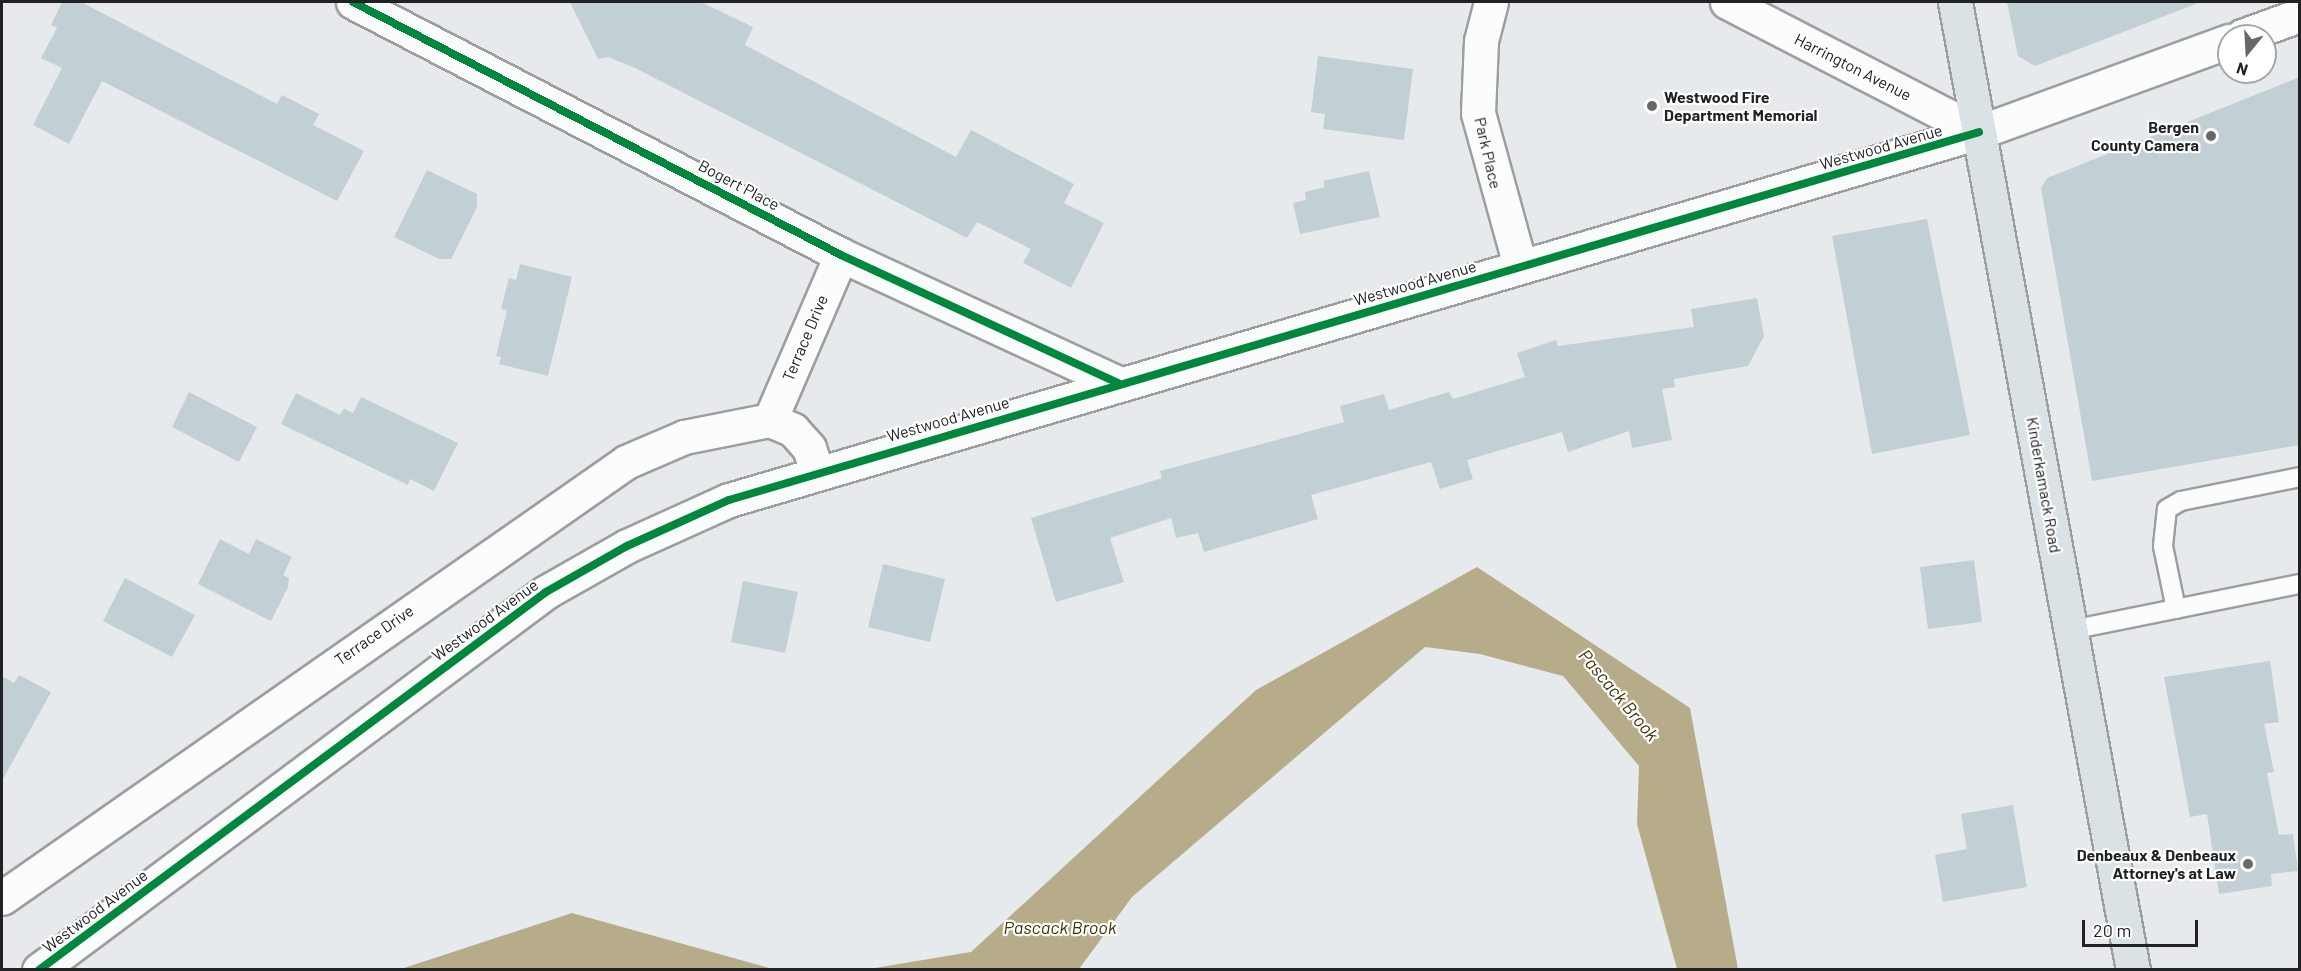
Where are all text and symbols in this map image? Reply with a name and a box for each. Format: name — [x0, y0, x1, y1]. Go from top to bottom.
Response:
north arrow — [2217, 24, 2277, 84]
street label: Harrington Avenue — [1791, 29, 1915, 105]
text: N — [2234, 59, 2250, 80]
place label: Westwood Fire Department Memorial — [1664, 87, 1818, 125]
marker: Westwood Fire Department Memorial — [1645, 99, 1659, 113]
street label: Park Place — [1470, 115, 1506, 191]
place label: Bergen County Camera — [2091, 117, 2199, 155]
street label: Westwood Avenue — [1817, 120, 1945, 174]
marker: Bergen County Camera — [2204, 129, 2218, 143]
street label: Bogert Place — [695, 156, 783, 214]
street label: Westwood Avenue — [1351, 256, 1479, 310]
street label: Terrace Drive — [778, 292, 832, 384]
street label: Westwood Avenue — [884, 392, 1012, 446]
street label: Kinderkamack Road — [2023, 415, 2065, 555]
street label: Westwood Avenue — [428, 575, 542, 665]
street label: Terrace Drive — [331, 601, 417, 669]
water label: Pascack Brook — [1574, 645, 1664, 745]
place label: Denbeaux & Denbeaux Attorney's at Law — [2077, 845, 2236, 883]
marker: Denbeaux & Denbeaux Attorney's at Law — [2241, 857, 2255, 871]
street label: Westwood Avenue — [39, 865, 151, 957]
scale bar — [2085, 908, 2200, 946]
water label: Pascack Brook — [1003, 916, 1117, 938]
text: 20 m — [2093, 919, 2131, 941]

